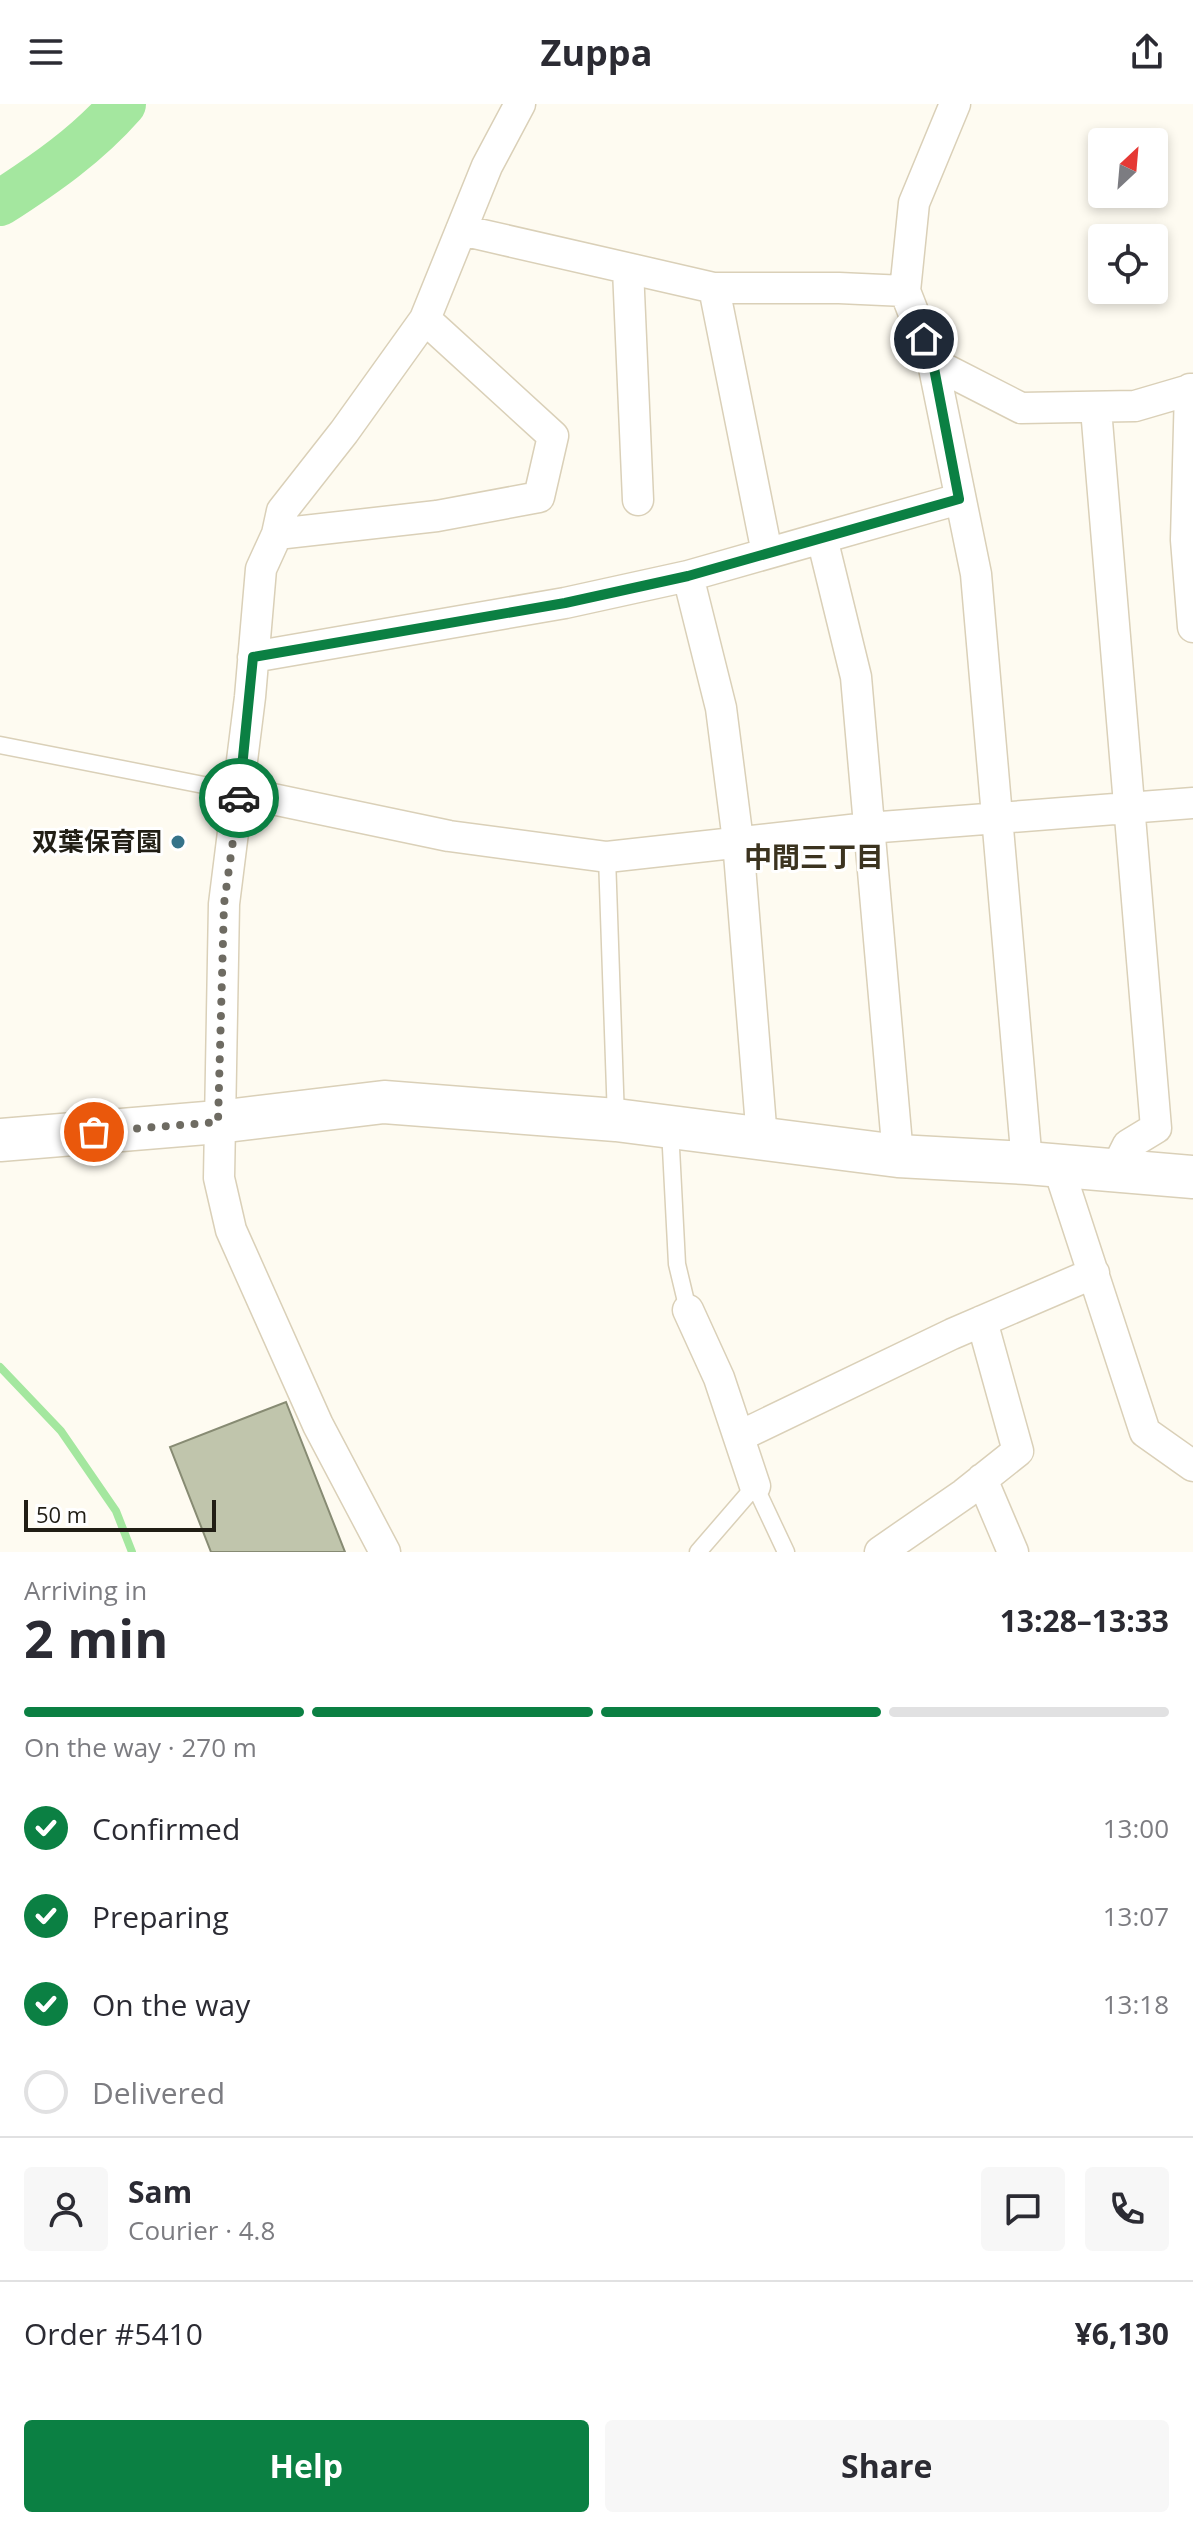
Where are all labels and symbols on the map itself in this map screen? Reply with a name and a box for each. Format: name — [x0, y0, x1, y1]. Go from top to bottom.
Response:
north arrow — [1088, 128, 1168, 208]
pin — [890, 305, 958, 373]
courier — [199, 758, 279, 838]
place label: 双葉保育園 — [32, 823, 162, 859]
marker: 双葉保育園 — [169, 833, 187, 851]
district label: 中間三丁目 — [744, 837, 884, 875]
pin — [60, 1098, 128, 1166]
scale bar — [24, 1496, 216, 1532]

